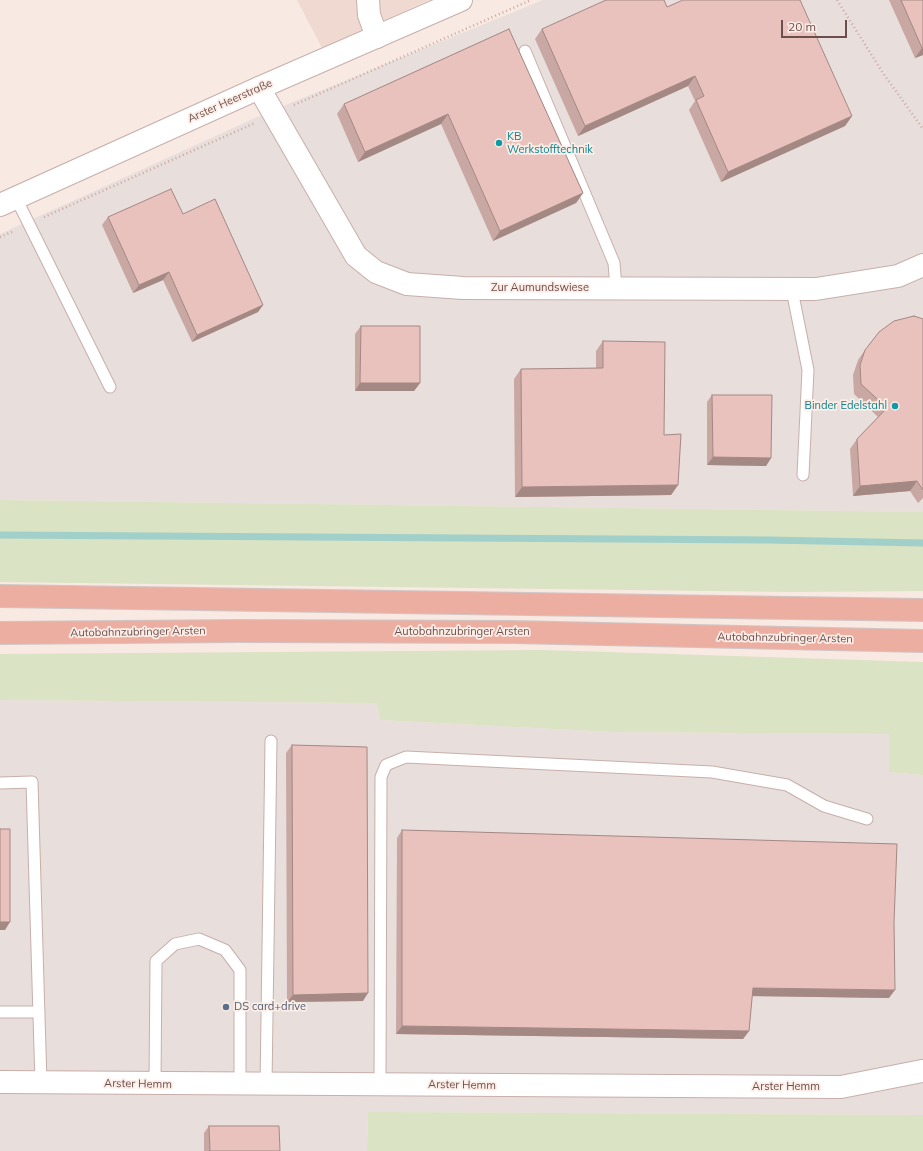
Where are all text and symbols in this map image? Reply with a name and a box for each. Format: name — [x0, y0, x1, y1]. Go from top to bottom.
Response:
scale bar — [783, 12, 849, 38]
text: 20 m — [788, 19, 816, 34]
street label: Arster Heerstraße — [186, 76, 274, 126]
place label: KB Werkstofftechnik — [507, 130, 593, 156]
marker: KB Werkstofftechnik — [494, 138, 504, 148]
street label: Zur Aumundswiese — [491, 281, 589, 295]
place label: Binder Edelstahl — [804, 399, 887, 413]
marker: Binder Edelstahl — [890, 401, 900, 411]
street label: Autobahnzubringer Arsten — [70, 624, 206, 640]
street label: Autobahnzubringer Arsten — [394, 625, 530, 639]
street label: Autobahnzubringer Arsten — [717, 630, 853, 646]
place label: DS card+drive — [234, 1000, 306, 1014]
marker: DS card+drive — [221, 1002, 231, 1012]
street label: Arster Hemm — [104, 1077, 172, 1091]
street label: Arster Hemm — [428, 1078, 496, 1092]
street label: Arster Hemm — [752, 1080, 820, 1094]

